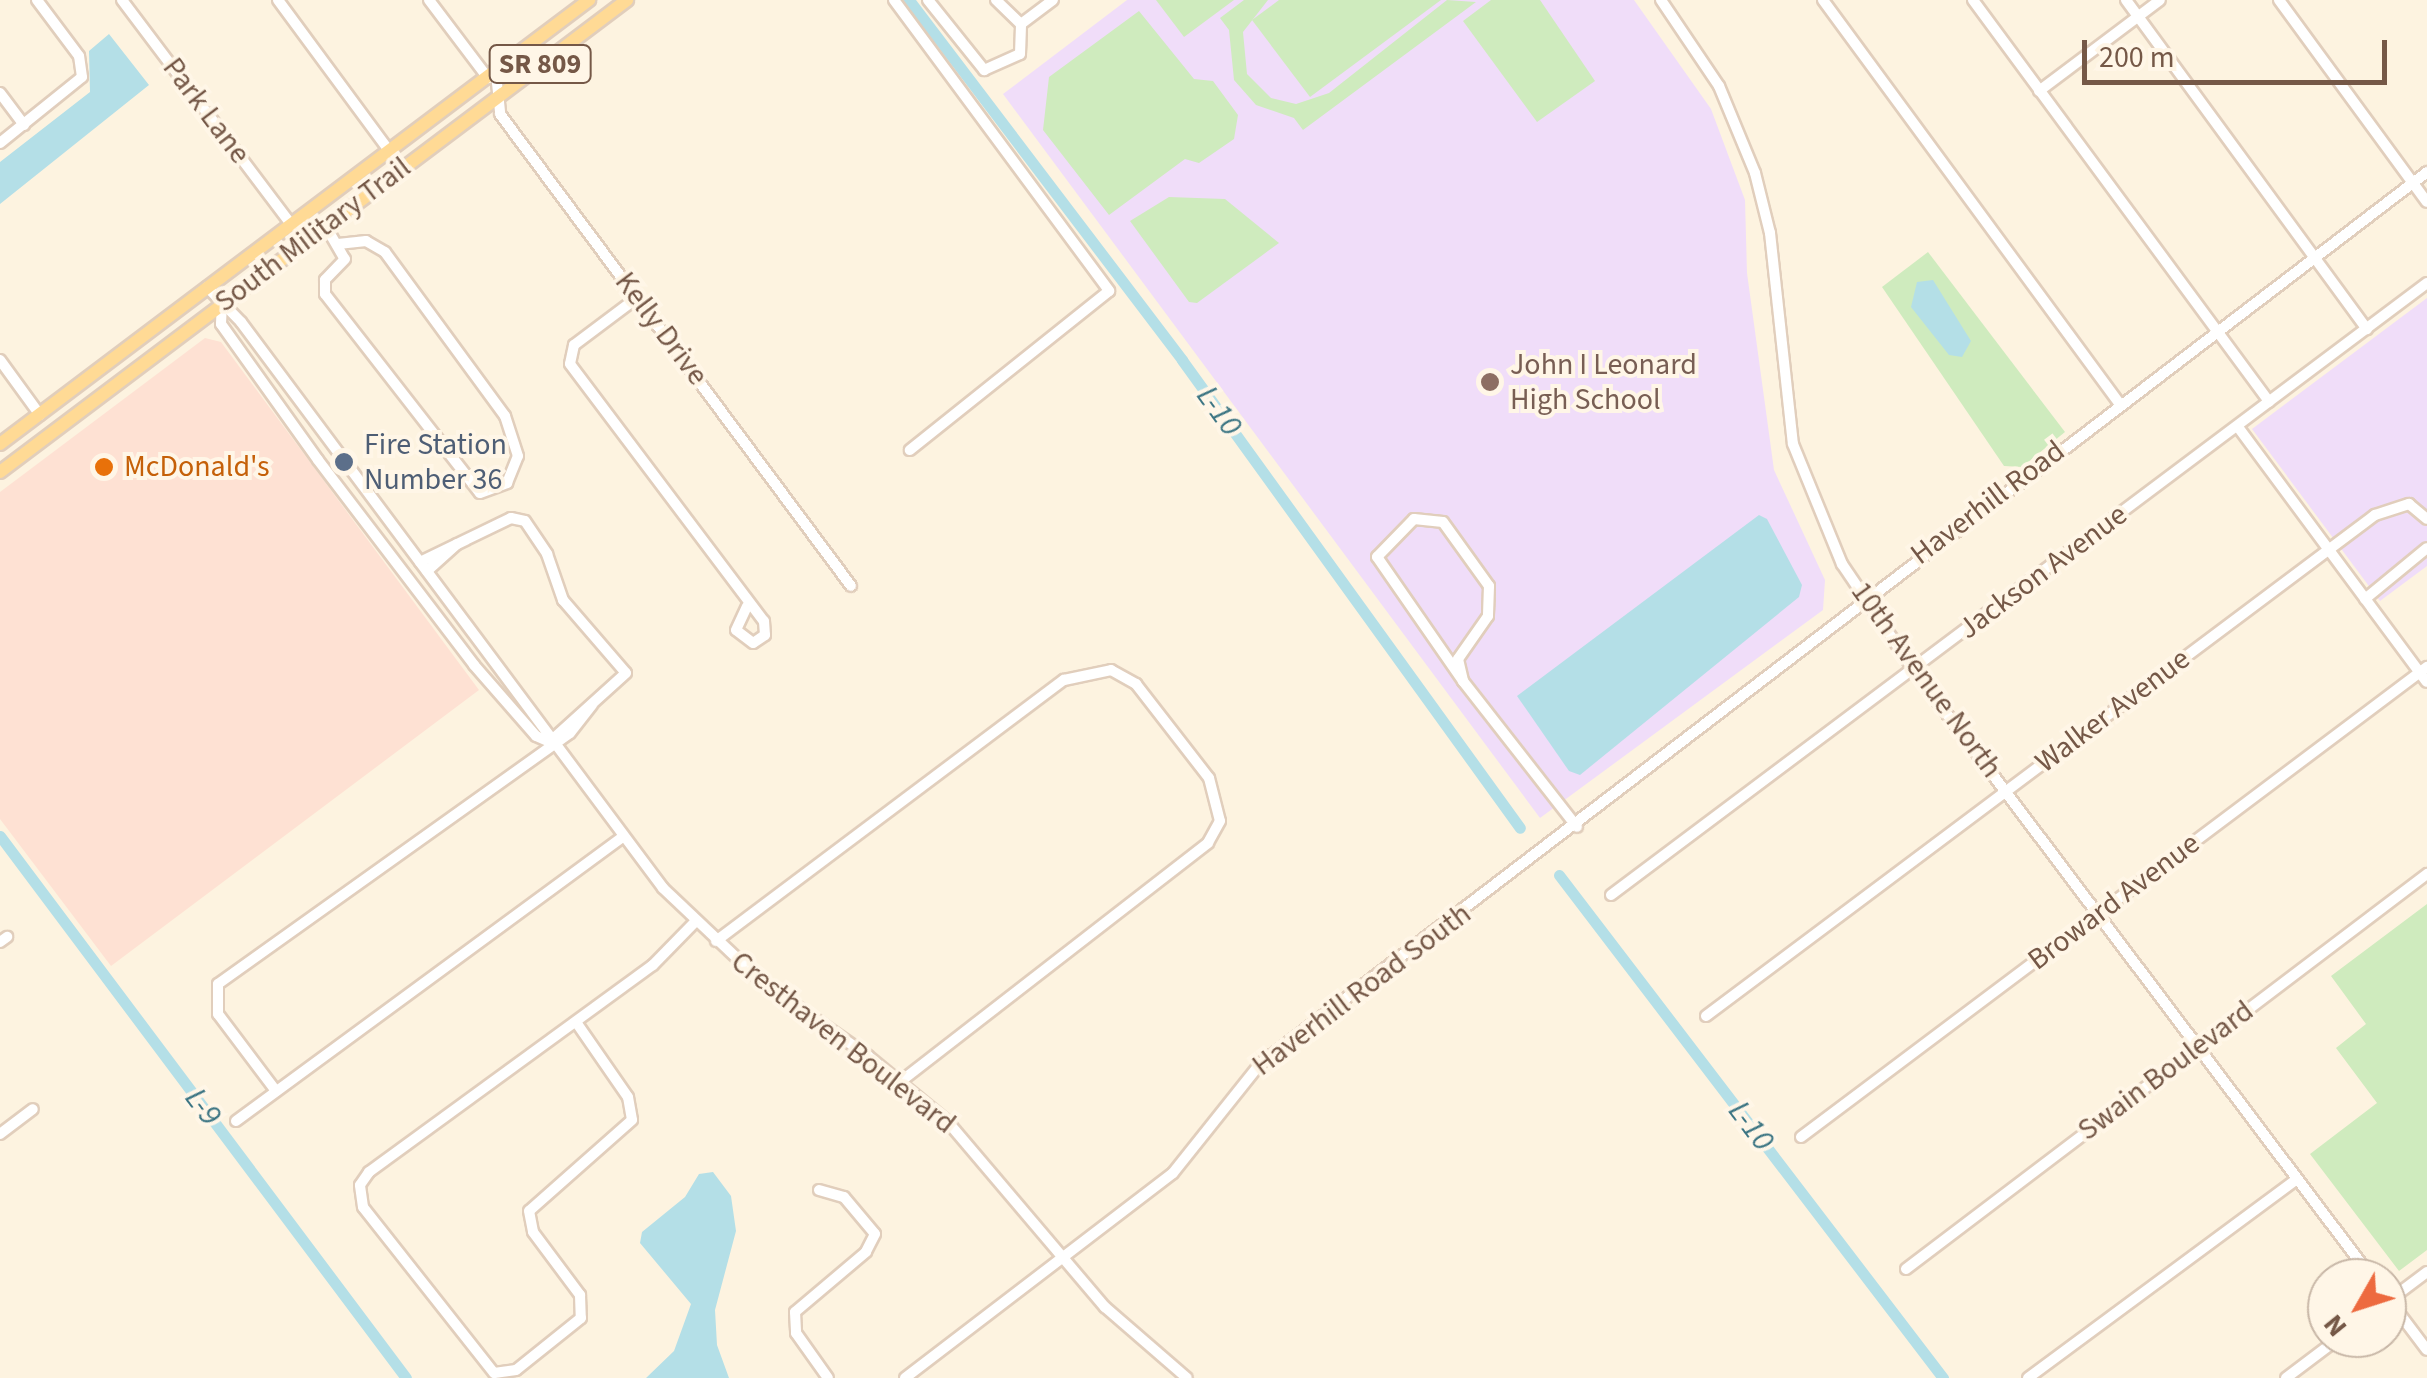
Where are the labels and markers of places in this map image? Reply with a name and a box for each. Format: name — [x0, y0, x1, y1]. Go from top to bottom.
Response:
place label: John I Leonard High School — [1510, 347, 1697, 418]
marker: John I Leonard High School — [1479, 371, 1501, 393]
place label: Fire Station Number 36 — [364, 427, 507, 498]
place label: McDonald's — [124, 449, 269, 485]
marker: Fire Station Number 36 — [333, 451, 355, 473]
marker: McDonald's — [93, 456, 115, 478]

